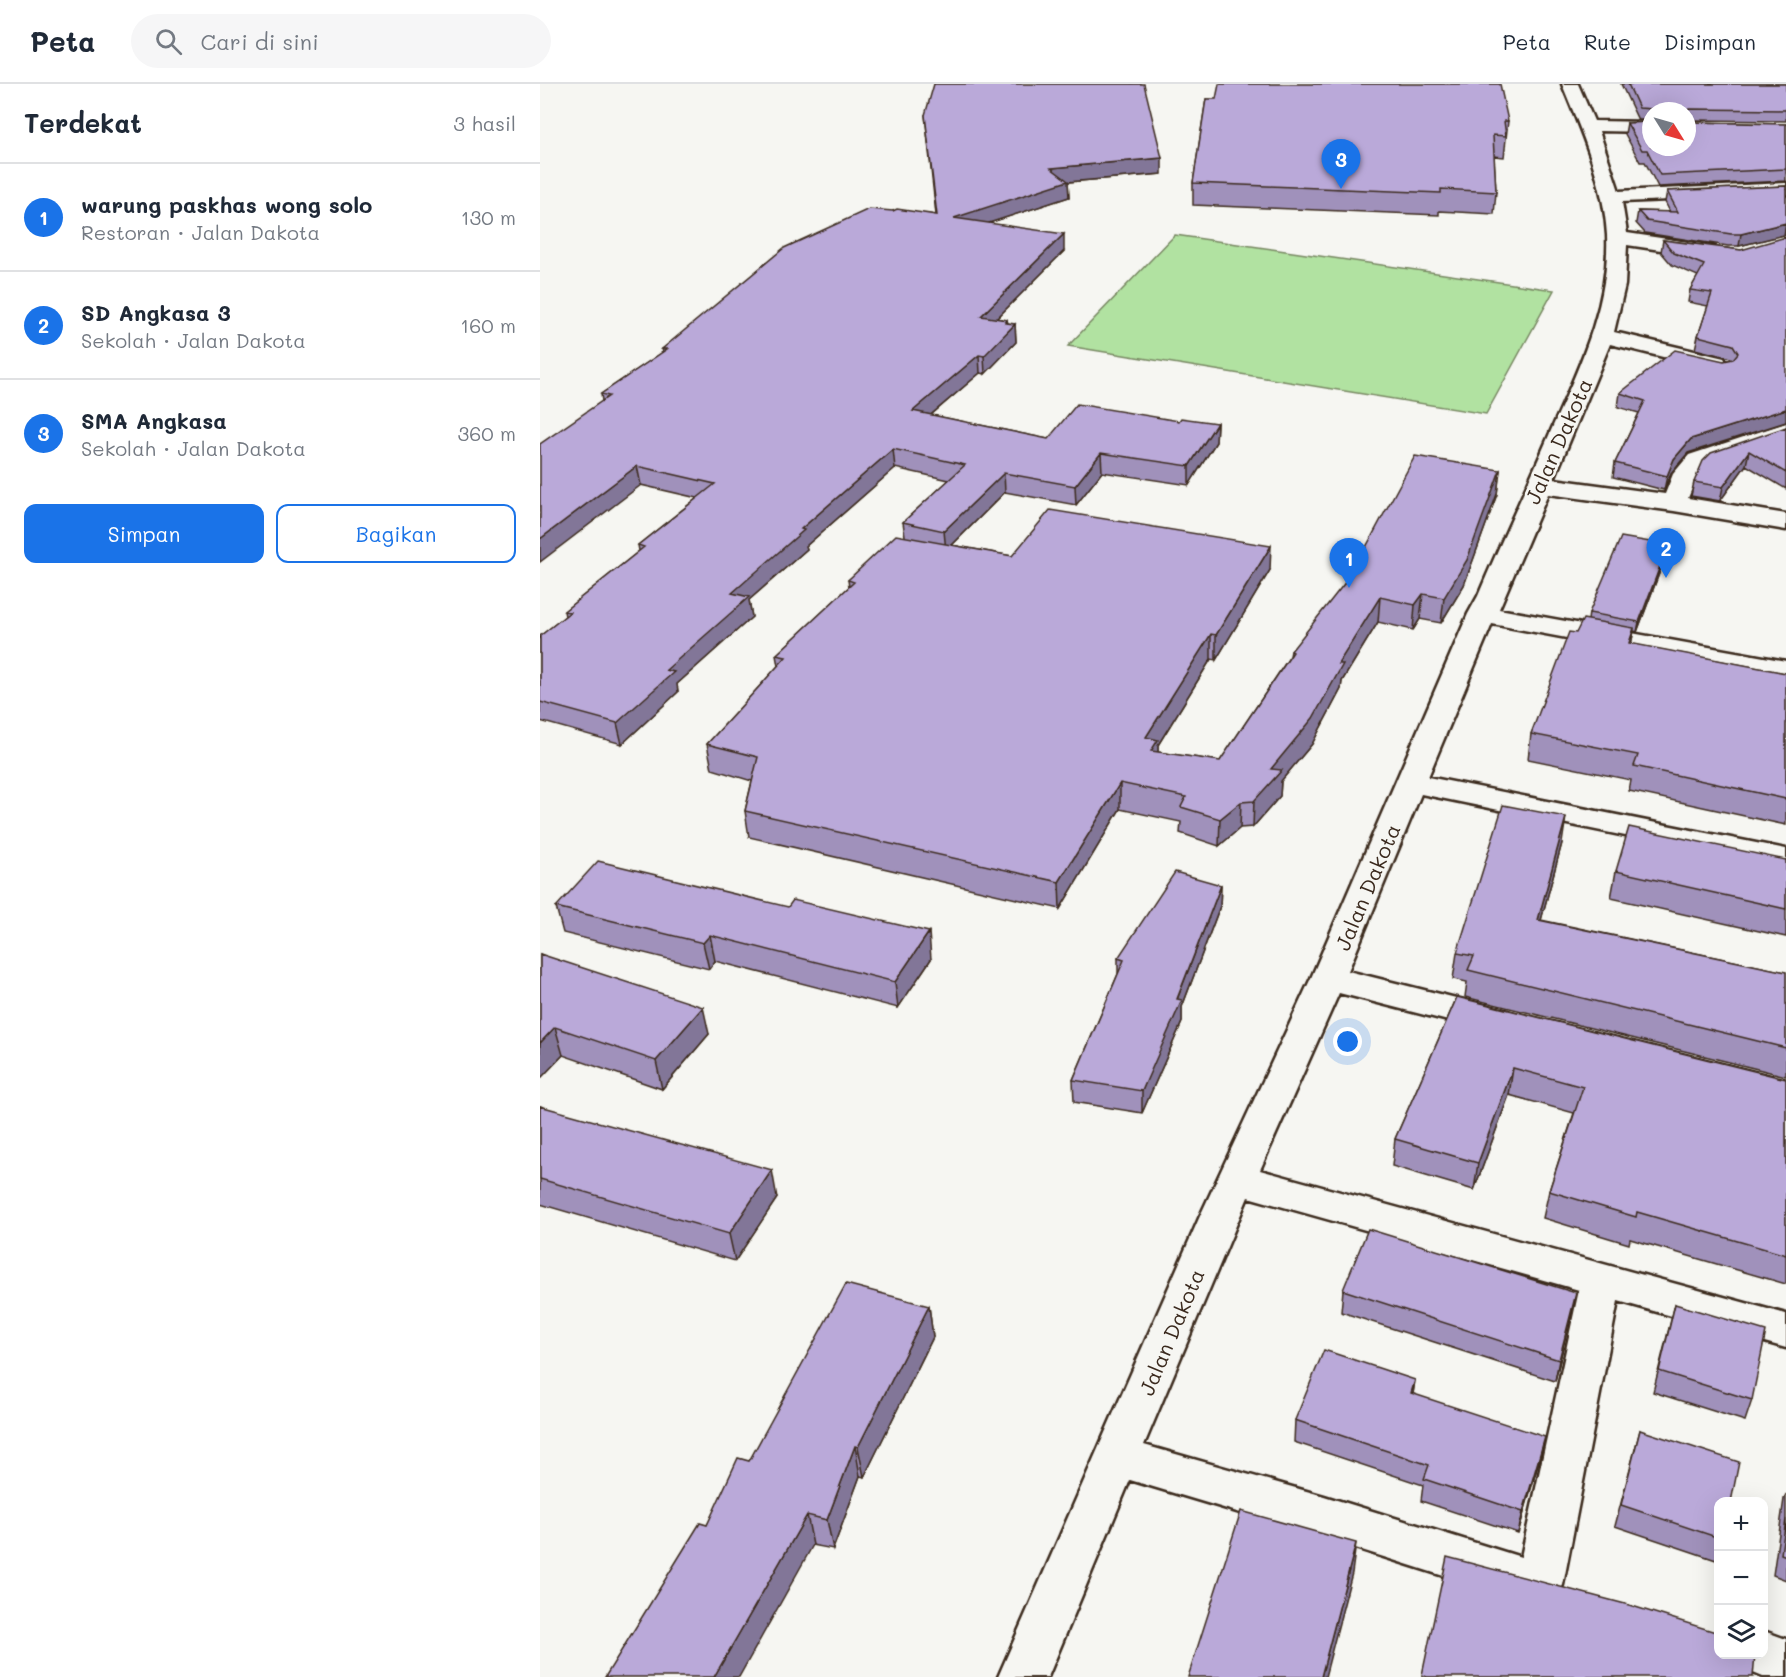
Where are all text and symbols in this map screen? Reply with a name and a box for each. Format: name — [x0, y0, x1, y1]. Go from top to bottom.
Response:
search box — [131, 14, 551, 68]
text: Peta — [30, 23, 95, 59]
icon: search — [152, 25, 185, 58]
text: Cari di sini — [200, 27, 319, 56]
text: Peta — [1503, 28, 1551, 55]
text: Rute — [1584, 28, 1631, 55]
text: Disimpan — [1664, 28, 1756, 55]
north arrow — [1642, 102, 1696, 156]
text: Terdekat — [24, 106, 142, 140]
text: 3 hasil — [453, 110, 516, 136]
pin: 3 — [1322, 140, 1360, 189]
text: warung paskhas wong solo — [81, 190, 372, 219]
text: 1 — [39, 204, 48, 230]
text: 130 m — [461, 204, 516, 230]
text: Restoran · Jalan Dakota — [81, 219, 320, 245]
text: SD Angkasa 3 — [81, 298, 231, 327]
text: 2 — [38, 312, 49, 338]
text: 160 m — [460, 312, 516, 338]
text: Sekolah · Jalan Dakota — [81, 327, 306, 353]
street label: Jalan Dakota — [1518, 374, 1598, 508]
text: SMA Angkasa — [81, 406, 227, 435]
text: 3 — [38, 420, 50, 446]
text: 360 m — [458, 420, 516, 446]
text: Sekolah · Jalan Dakota — [81, 435, 306, 461]
button: Simpan — [24, 504, 264, 563]
button: Bagikan — [276, 504, 516, 563]
pin: 2 — [1646, 528, 1686, 578]
pin: 1 — [1330, 538, 1368, 588]
street label: Jalan Dakota — [1328, 820, 1406, 954]
your location — [1333, 1027, 1362, 1056]
street label: Jalan Dakota — [1132, 1265, 1210, 1399]
map controls — [1714, 1497, 1768, 1659]
button: + — [1714, 1497, 1768, 1551]
button: − — [1714, 1551, 1768, 1605]
button: layers — [1714, 1605, 1768, 1659]

